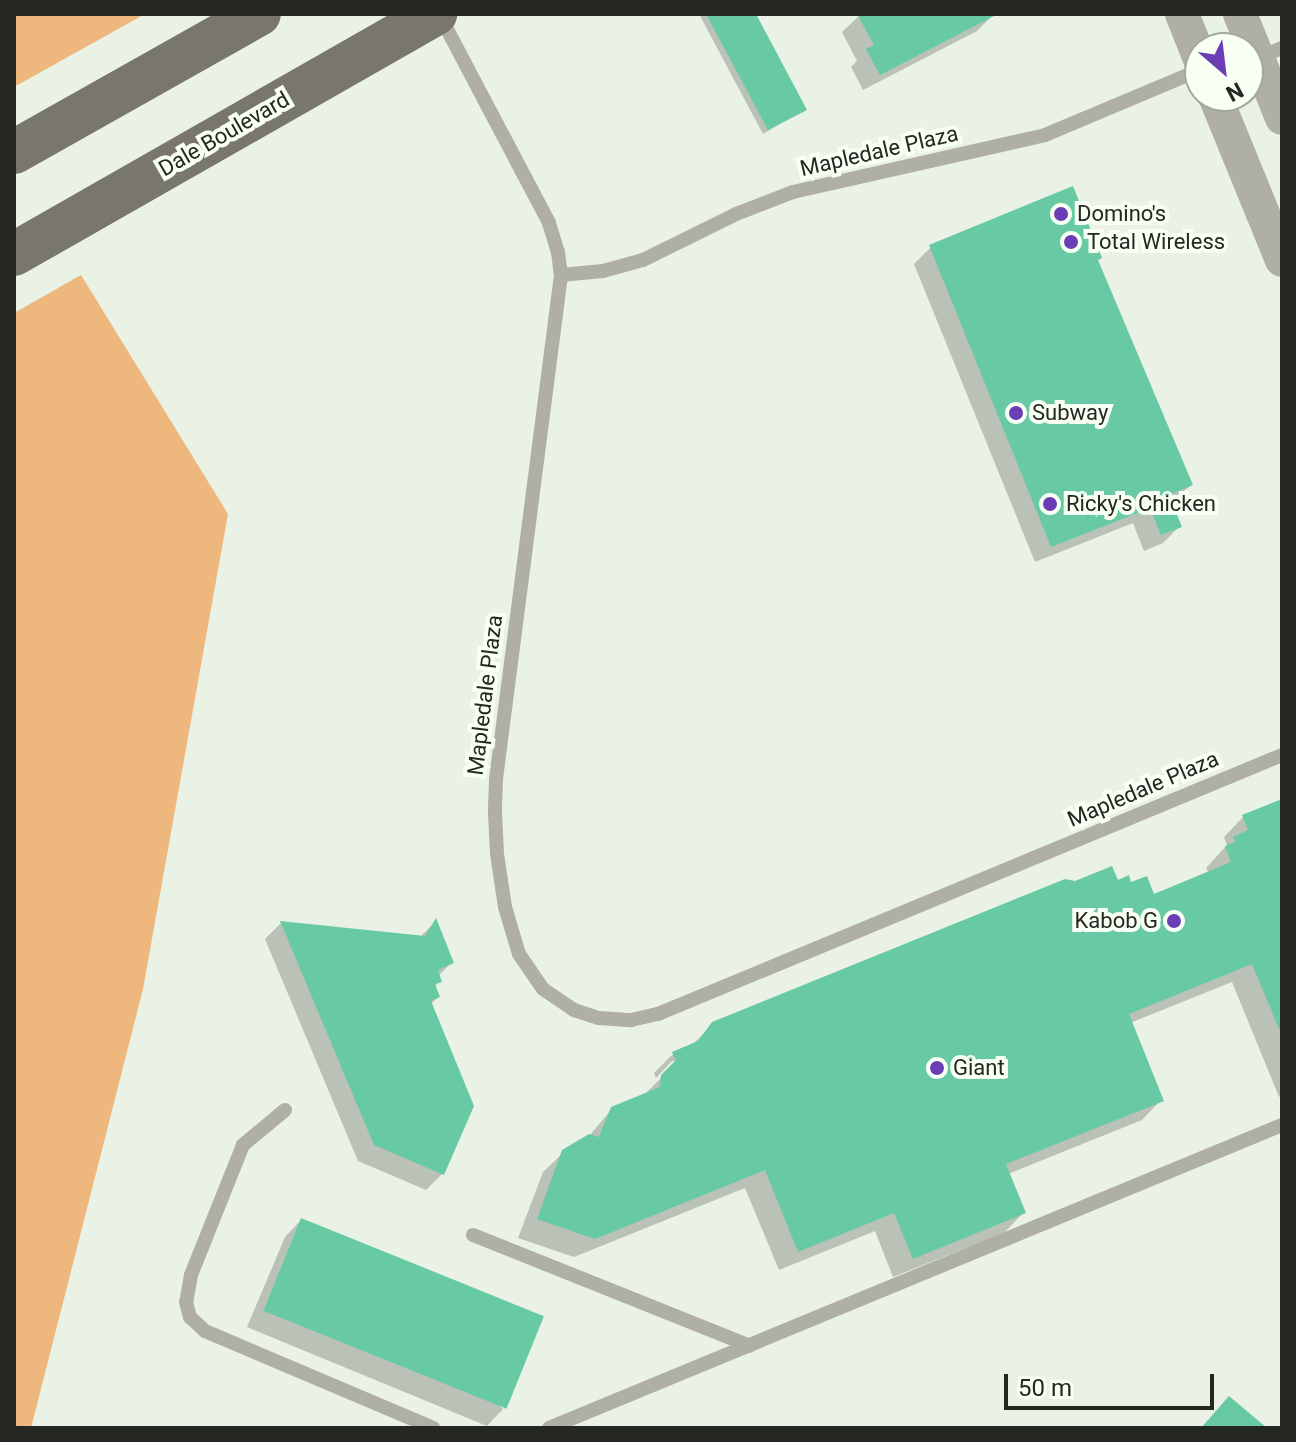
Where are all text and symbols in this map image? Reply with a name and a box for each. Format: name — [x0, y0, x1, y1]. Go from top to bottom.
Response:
north arrow — [1184, 32, 1264, 112]
text: N — [1222, 77, 1247, 107]
street label: Dale Boulevard — [154, 86, 294, 182]
street label: Mapledale Plaza — [797, 120, 961, 182]
place label: Domino's — [1077, 201, 1166, 227]
marker: Domino's — [1052, 205, 1070, 223]
place label: Total Wireless — [1087, 229, 1225, 255]
marker: Total Wireless — [1062, 233, 1080, 251]
place label: Subway — [1032, 400, 1108, 426]
marker: Subway — [1007, 404, 1025, 422]
place label: Ricky's Chicken — [1066, 491, 1216, 517]
marker: Ricky's Chicken — [1041, 495, 1059, 513]
street label: Mapledale Plaza — [462, 613, 508, 777]
street label: Mapledale Plaza — [1064, 745, 1222, 833]
place label: Kabob G — [1075, 908, 1158, 934]
marker: Kabob G — [1165, 912, 1183, 930]
place label: Giant — [953, 1055, 1005, 1081]
marker: Giant — [928, 1059, 946, 1077]
scale bar — [1008, 1358, 1218, 1408]
text: 50 m — [1018, 1374, 1072, 1402]

